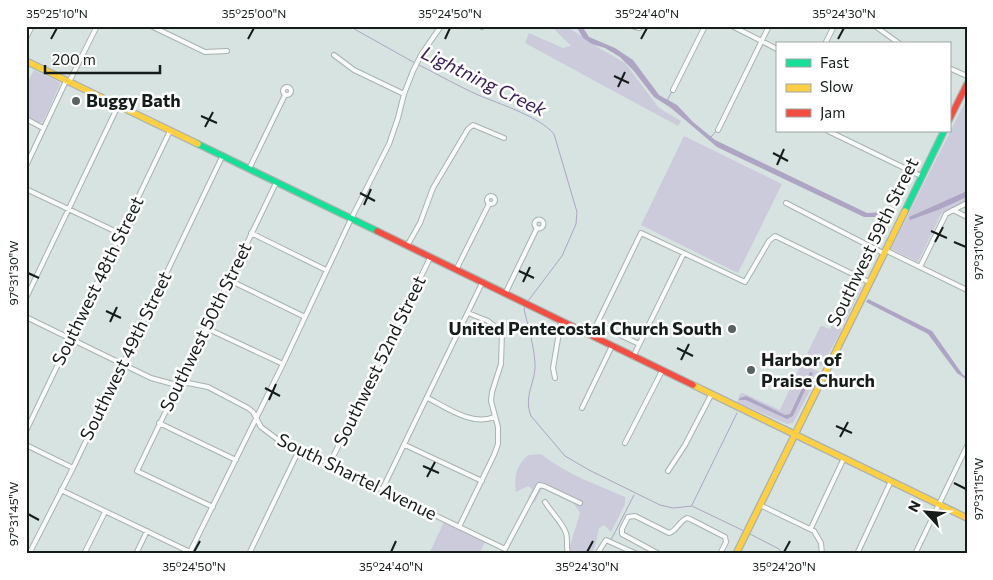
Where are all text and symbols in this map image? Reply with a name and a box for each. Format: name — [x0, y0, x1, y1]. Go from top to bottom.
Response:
text: 35°25'10"N — [26, 6, 88, 20]
text: 35°25'00"N — [222, 6, 286, 20]
text: 35°24'50"N — [418, 6, 482, 20]
text: 35°24'40"N — [615, 6, 679, 20]
text: 35°24'30"N — [812, 6, 876, 20]
water label: Lightning Creek — [418, 40, 551, 121]
scale bar — [45, 42, 160, 74]
legend — [776, 42, 950, 132]
text: 200 m — [52, 50, 96, 68]
text: Fast — [820, 53, 849, 71]
text: Slow — [820, 77, 853, 95]
place label: Buggy Bath — [86, 89, 181, 111]
marker: Buggy Bath — [70, 95, 82, 107]
text: Jam — [820, 103, 845, 121]
street label: Southwest 59th Street — [822, 154, 922, 329]
street label: Southwest 48th Street — [47, 193, 148, 369]
text: 97°31'00"W — [971, 214, 985, 280]
street label: Southwest 50th Street — [155, 238, 256, 415]
text: 97°31'30"W — [6, 240, 20, 306]
street label: Southwest 49th Street — [75, 268, 176, 444]
street label: Southwest 52nd Street — [328, 272, 430, 449]
place label: United Pentecostal Church South — [449, 317, 722, 339]
marker: United Pentecostal Church South — [726, 323, 738, 335]
place label: Harbor of Praise Church — [761, 348, 875, 391]
marker: Harbor of Praise Church — [745, 364, 757, 376]
street label: South Shartel Avenue — [274, 428, 441, 524]
text: 97°31'15"W — [971, 458, 985, 520]
text: 97°31'45"W — [6, 482, 20, 546]
north arrow — [900, 488, 950, 538]
text: N — [904, 498, 924, 515]
text: 35°24'50"N — [162, 559, 226, 573]
text: 35°24'40"N — [359, 559, 423, 573]
text: 35°24'30"N — [555, 559, 619, 573]
text: 35°24'20"N — [752, 559, 816, 573]

